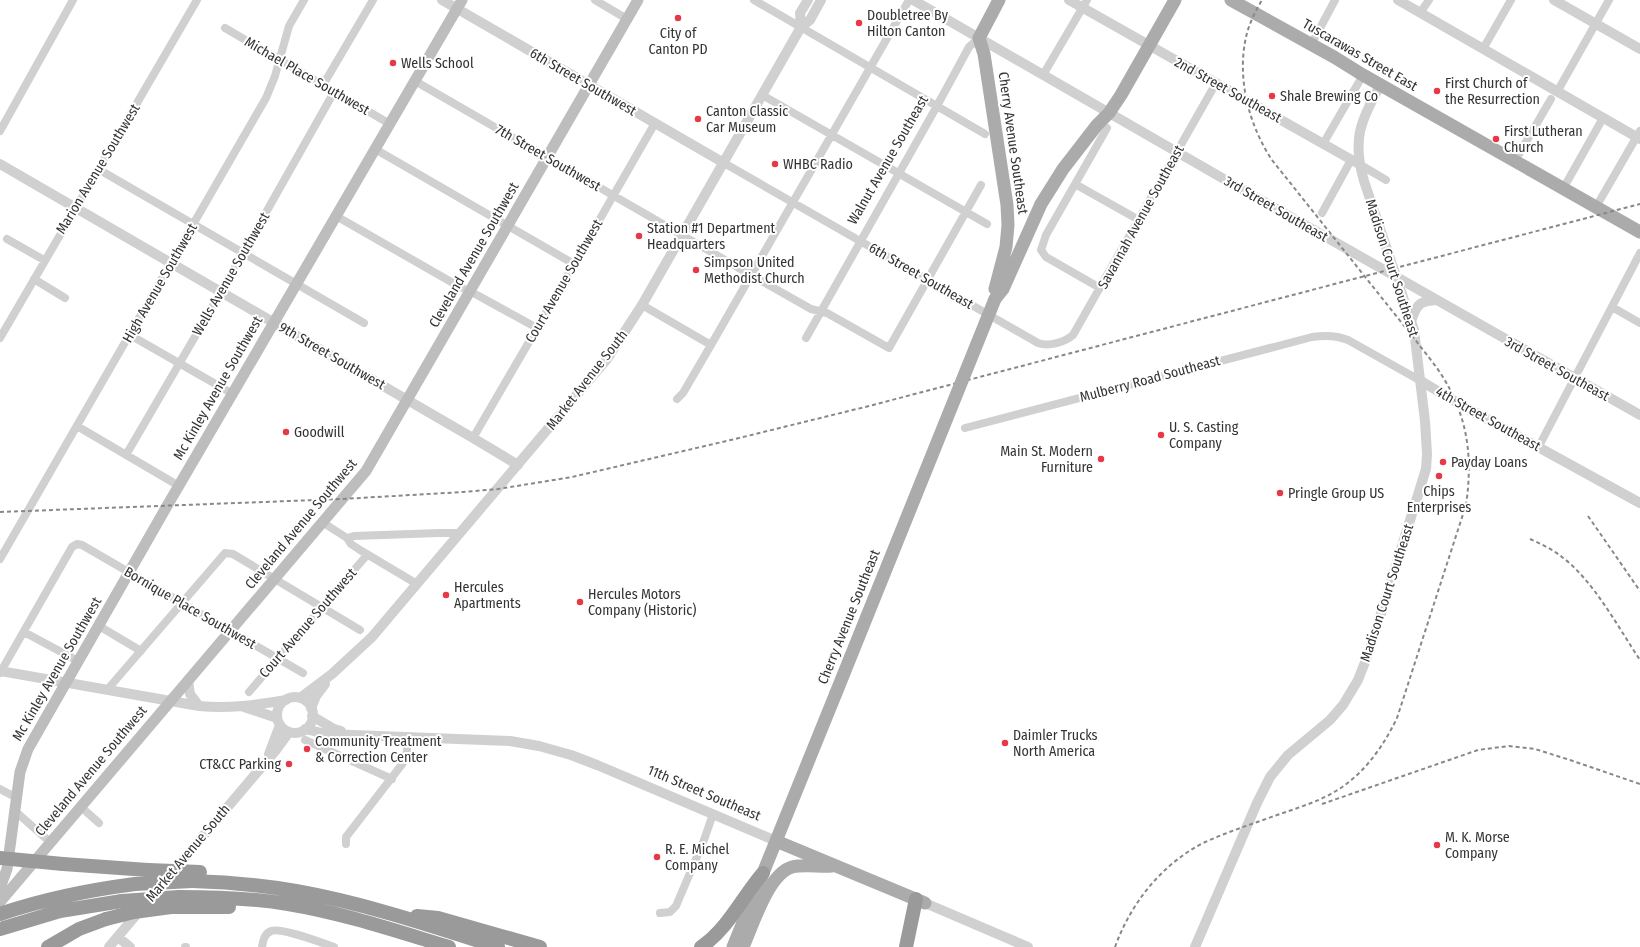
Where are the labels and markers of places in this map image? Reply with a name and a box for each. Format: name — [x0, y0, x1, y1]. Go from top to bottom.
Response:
place label: Doubletree By Hilton Canton — [867, 7, 949, 40]
marker: City of Canton PD — [673, 13, 683, 23]
marker: Doubletree By Hilton Canton — [854, 18, 864, 28]
place label: City of Canton PD — [648, 25, 708, 58]
place label: Wells School — [401, 55, 474, 72]
marker: Wells School — [388, 58, 398, 68]
place label: First Church of the Resurrection — [1445, 75, 1540, 108]
marker: First Church of the Resurrection — [1432, 86, 1442, 96]
place label: Shale Brewing Co — [1280, 88, 1378, 105]
marker: Shale Brewing Co — [1267, 91, 1277, 101]
place label: Canton Classic Car Museum — [706, 103, 788, 136]
marker: Canton Classic Car Museum — [693, 114, 703, 124]
place label: First Lutheran Church — [1504, 123, 1583, 156]
marker: First Lutheran Church — [1491, 134, 1501, 144]
place label: WHBC Radio — [783, 156, 853, 173]
marker: WHBC Radio — [770, 159, 780, 169]
place label: Station #1 Department Headquarters — [647, 220, 776, 253]
marker: Station #1 Department Headquarters — [634, 231, 644, 241]
place label: Simpson United Methodist Church — [704, 254, 805, 287]
marker: Simpson United Methodist Church — [691, 265, 701, 275]
place label: U. S. Casting Company — [1169, 419, 1239, 452]
place label: Goodwill — [294, 424, 345, 441]
marker: Goodwill — [281, 427, 291, 437]
marker: U. S. Casting Company — [1156, 430, 1166, 440]
place label: Main St. Modern Furniture — [1000, 443, 1093, 476]
marker: Main St. Modern Furniture — [1096, 454, 1106, 464]
place label: Payday Loans — [1451, 454, 1527, 471]
marker: Payday Loans — [1438, 457, 1448, 467]
marker: Chips Enterprises — [1434, 471, 1444, 481]
place label: Chips Enterprises — [1407, 483, 1471, 516]
place label: Pringle Group US — [1288, 485, 1384, 502]
marker: Pringle Group US — [1275, 488, 1285, 498]
place label: Hercules Apartments — [454, 579, 521, 612]
place label: Hercules Motors Company (Historic) — [588, 586, 696, 619]
marker: Hercules Apartments — [441, 590, 451, 600]
marker: Hercules Motors Company (Historic) — [575, 597, 585, 607]
place label: Daimler Trucks North America — [1013, 727, 1098, 760]
place label: Community Treatment & Correction Center — [315, 733, 442, 766]
marker: Daimler Trucks North America — [1000, 738, 1010, 748]
marker: Community Treatment & Correction Center — [302, 744, 312, 754]
place label: CT&CC Parking — [199, 756, 281, 773]
marker: CT&CC Parking — [284, 759, 294, 769]
place label: M. K. Morse Company — [1445, 829, 1510, 862]
marker: M. K. Morse Company — [1432, 840, 1442, 850]
place label: R. E. Michel Company — [665, 841, 729, 874]
marker: R. E. Michel Company — [652, 852, 662, 862]

